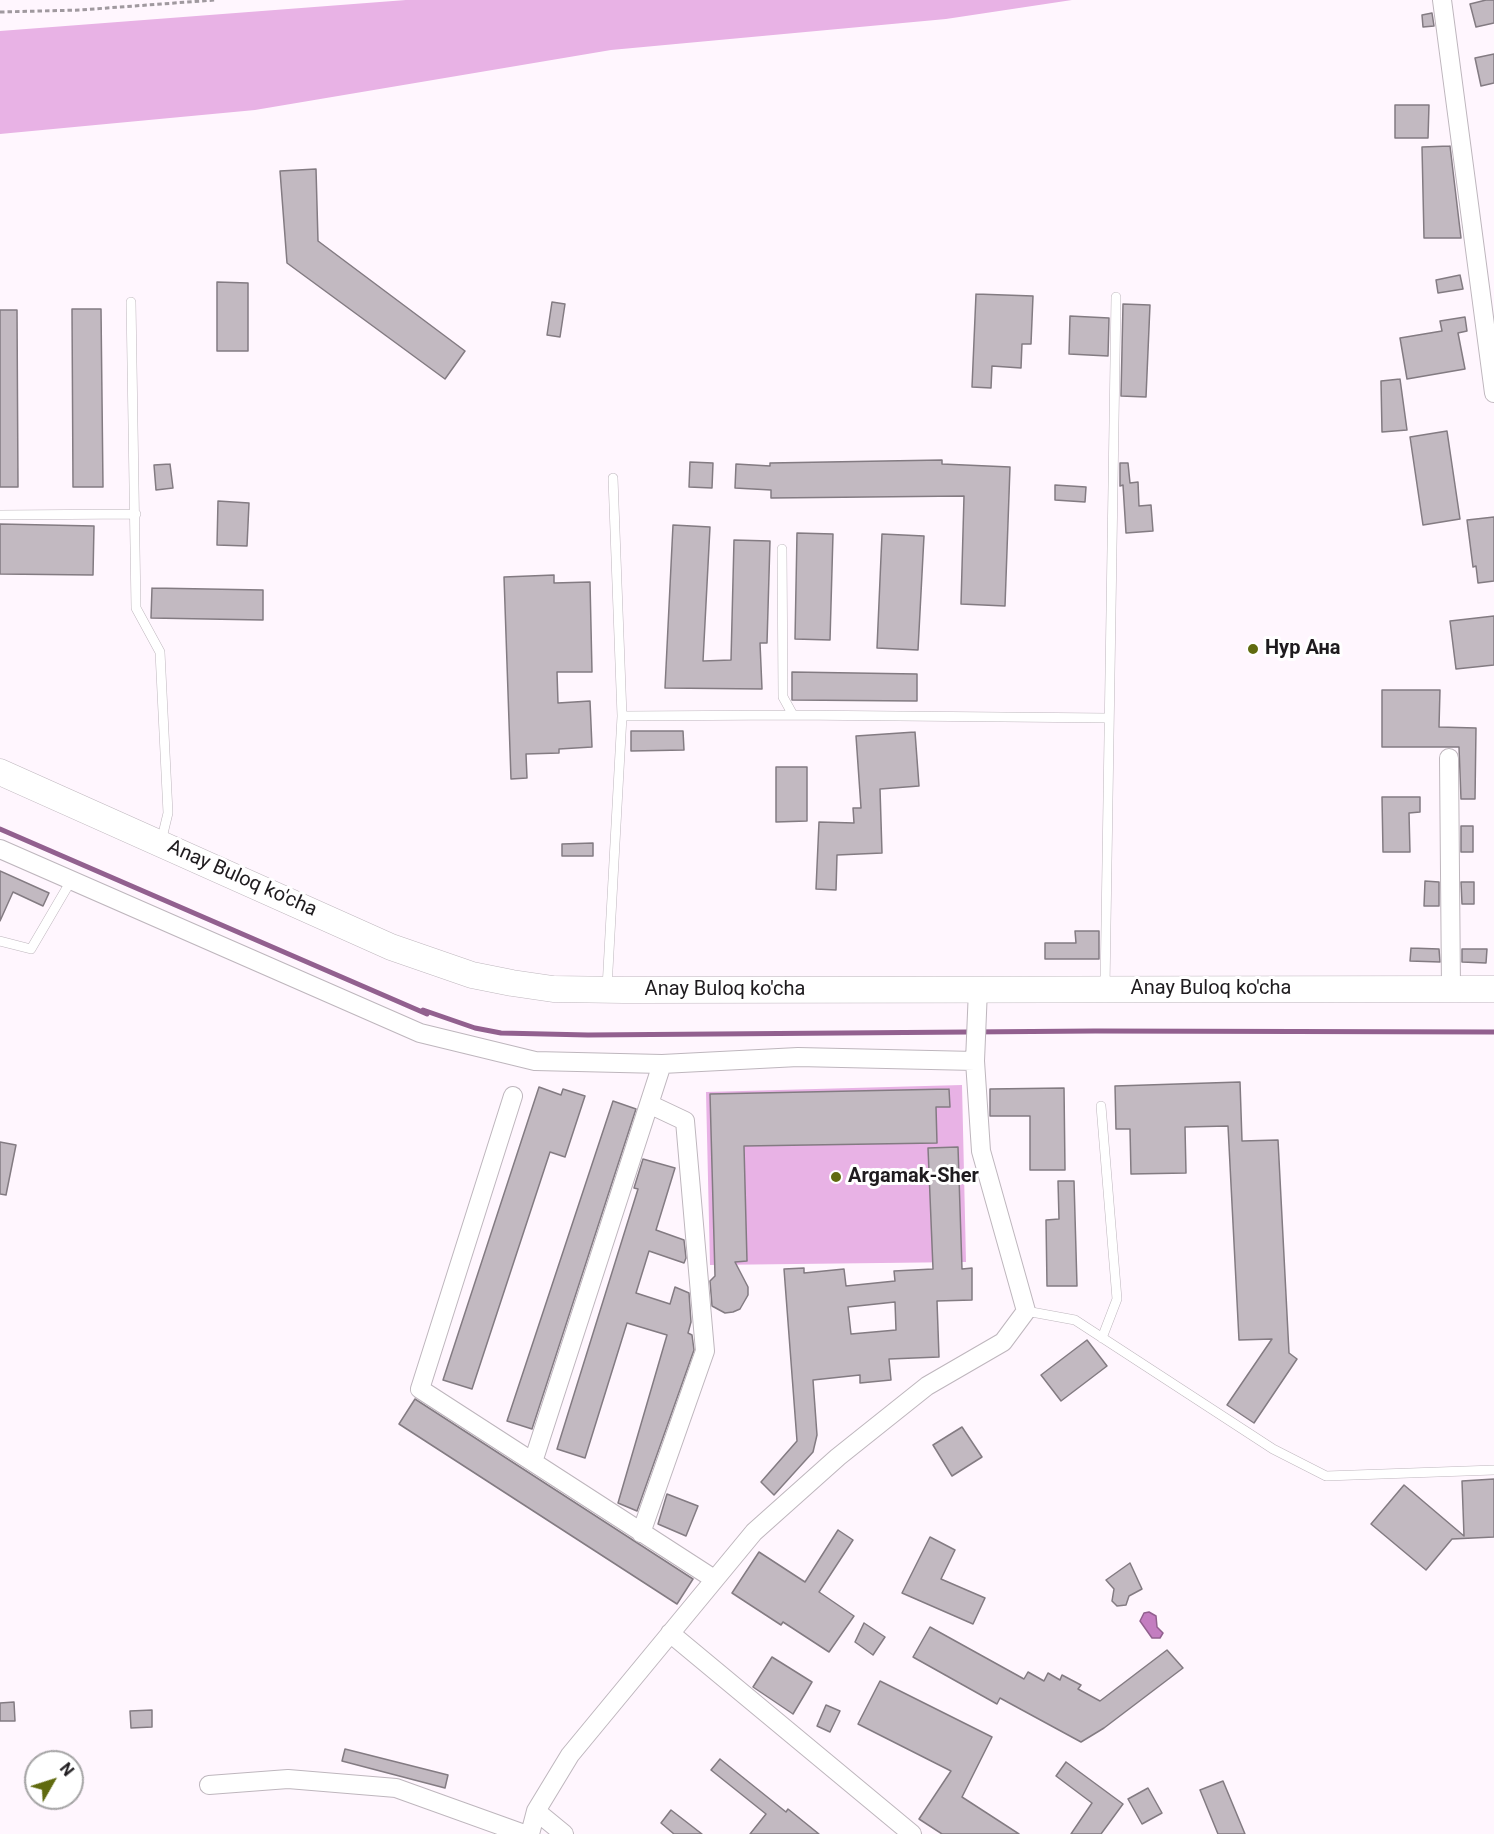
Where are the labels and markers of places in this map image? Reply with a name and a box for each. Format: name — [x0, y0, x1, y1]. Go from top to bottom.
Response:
place label: Нур Ана — [1265, 637, 1341, 661]
marker: Нур Ана — [1246, 642, 1260, 656]
place label: Argamak-Sher — [848, 1165, 979, 1189]
marker: Argamak-Sher — [829, 1170, 843, 1184]

